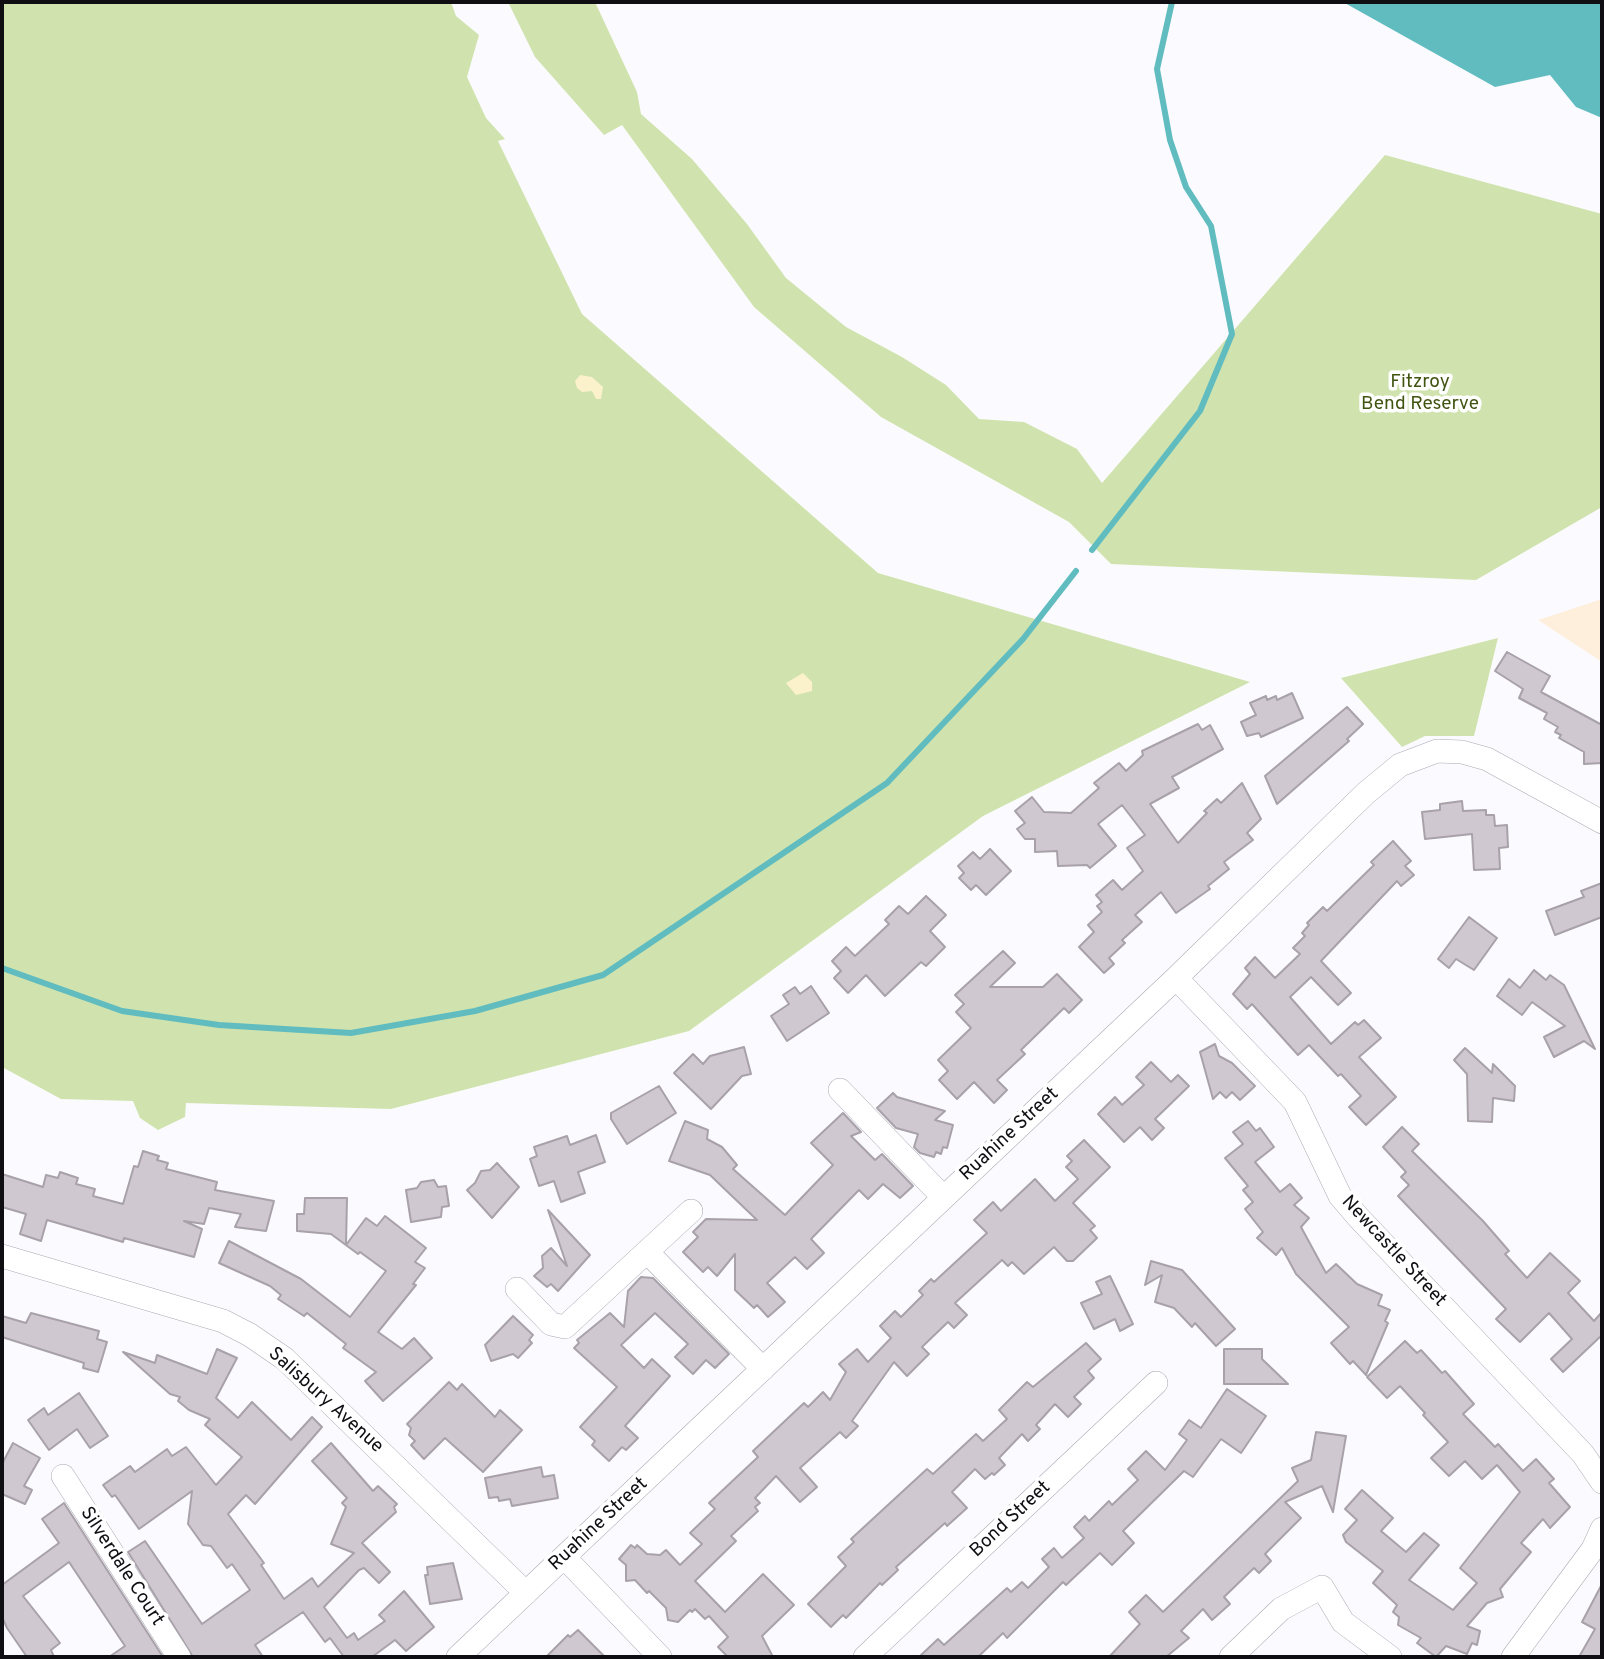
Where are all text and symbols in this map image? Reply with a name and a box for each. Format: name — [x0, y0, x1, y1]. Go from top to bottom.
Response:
park label: Fitzroy Bend Reserve — [1361, 372, 1479, 416]
street label: Ruahine Street — [956, 1083, 1064, 1187]
street label: Newcastle Street — [1336, 1192, 1450, 1312]
street label: Salisbury Avenue — [263, 1343, 387, 1459]
street label: Ruahine Street — [545, 1473, 653, 1577]
street label: Bond Street — [966, 1477, 1056, 1563]
street label: Silverdale Court — [74, 1503, 168, 1631]

